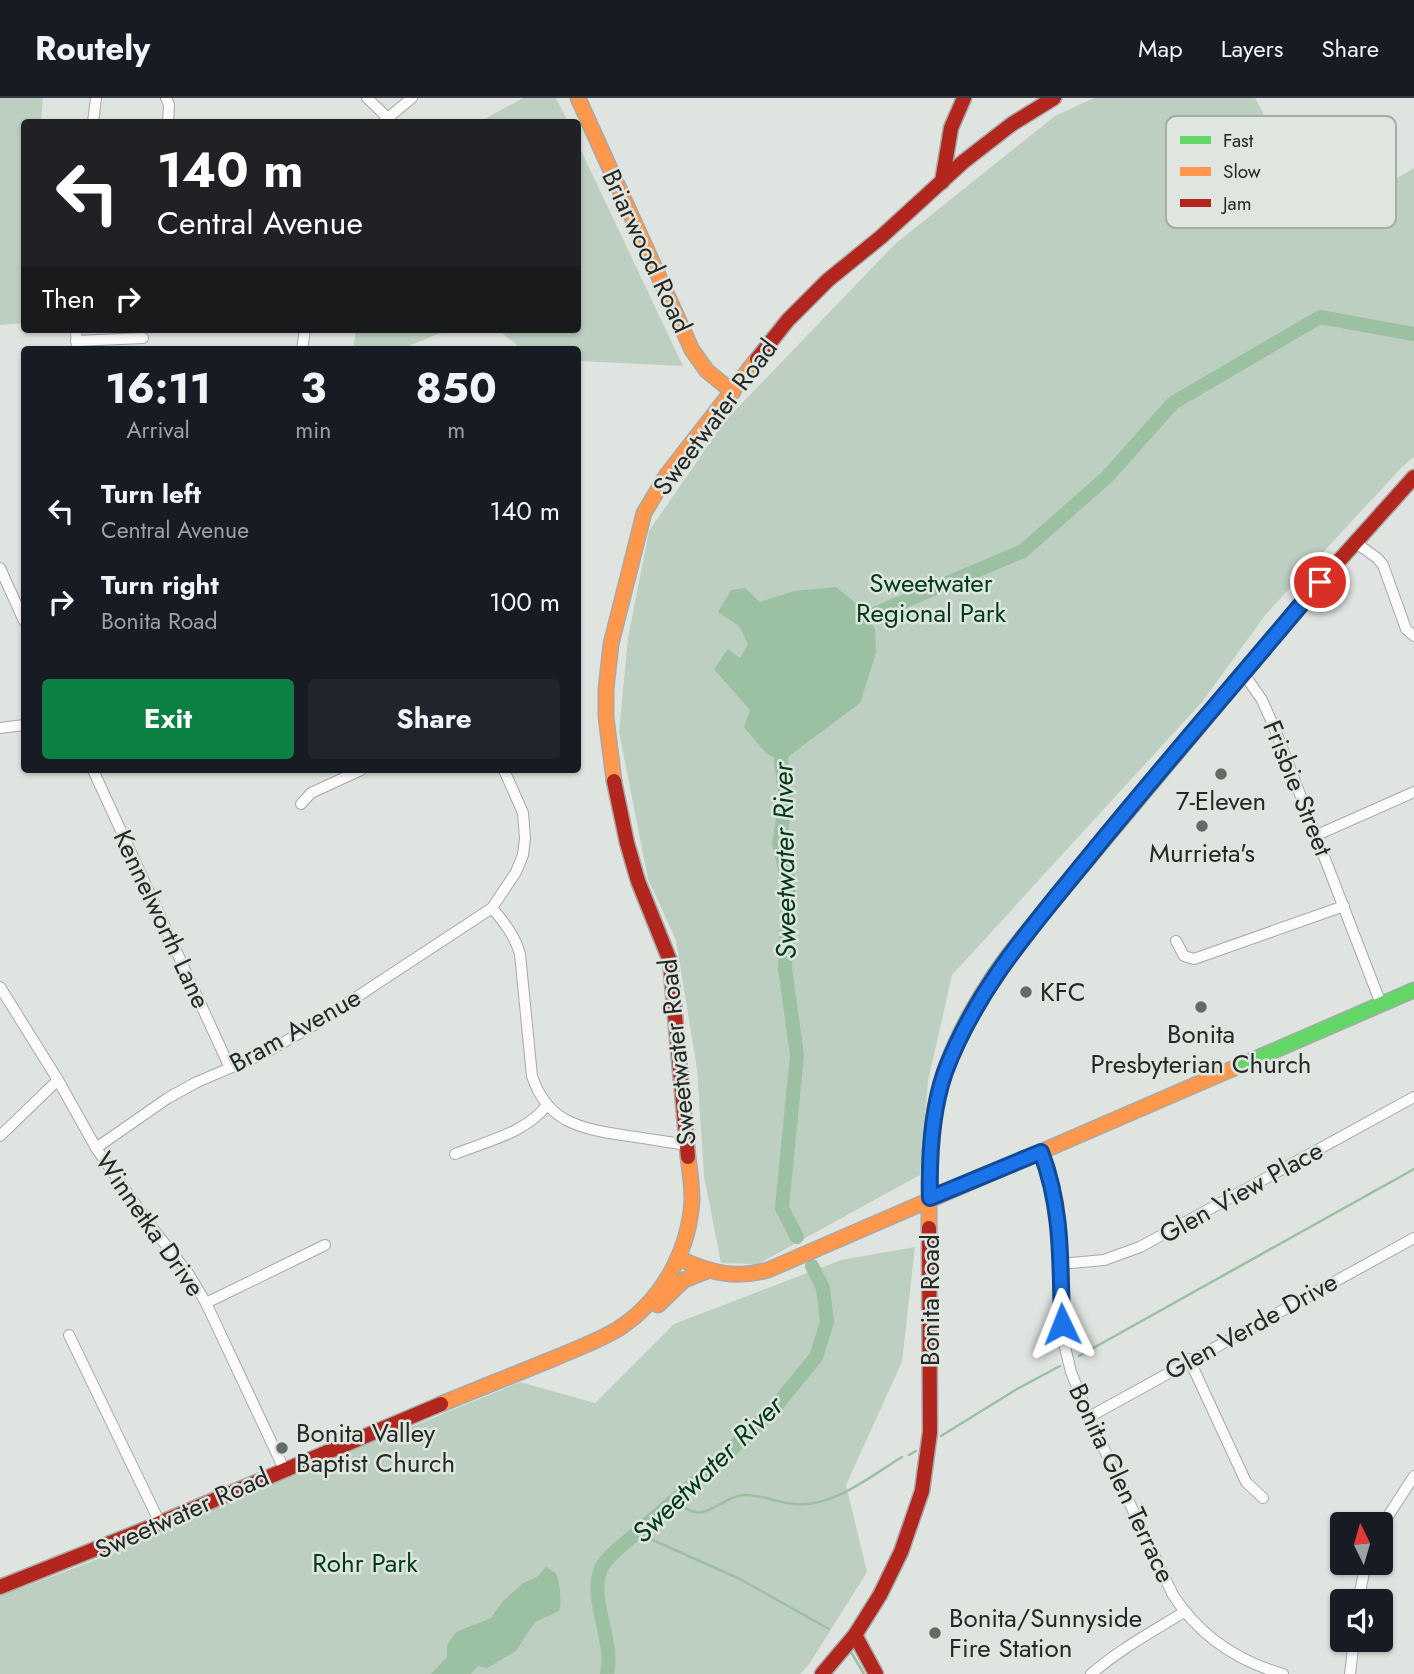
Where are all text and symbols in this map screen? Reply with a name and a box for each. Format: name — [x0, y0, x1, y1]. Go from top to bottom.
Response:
text: Routely — [35, 25, 150, 72]
text: Map — [1138, 31, 1183, 66]
text: Layers — [1221, 31, 1283, 66]
text: Share — [1321, 31, 1379, 66]
legend — [1166, 116, 1396, 228]
text: Fast — [1223, 127, 1254, 154]
text: 140 m — [157, 135, 303, 205]
icon: left — [42, 147, 133, 238]
text: Slow — [1223, 158, 1261, 185]
street label: Briarwood Road — [592, 163, 702, 339]
text: Jam — [1220, 190, 1252, 217]
text: Central Avenue — [157, 200, 363, 246]
text: Then — [42, 280, 95, 318]
icon: right — [109, 280, 147, 318]
street label: Sweetwater Road — [643, 331, 787, 503]
text: 16:11 — [105, 358, 211, 419]
text: 3 — [300, 358, 326, 419]
text: 850 — [416, 358, 497, 419]
text: Arrival — [126, 413, 190, 447]
text: min — [295, 413, 331, 447]
text: m — [447, 413, 465, 447]
text: Turn left — [101, 475, 201, 513]
icon: left — [42, 492, 80, 530]
text: 140 m — [489, 492, 560, 530]
text: Central Avenue — [101, 513, 249, 547]
pin — [1290, 552, 1350, 612]
icon: arrive — [1301, 563, 1339, 601]
park label: Sweetwater Regional Park — [856, 564, 1007, 632]
text: Turn right — [101, 566, 219, 604]
icon: right — [42, 583, 80, 621]
text: 100 m — [489, 583, 560, 621]
text: Bonita Road — [101, 604, 218, 638]
button: Exit — [42, 679, 294, 759]
button: Share — [308, 679, 560, 759]
street label: Frisbie Street — [1254, 714, 1343, 862]
water label: Sweetwater River — [762, 761, 807, 960]
marker: 7-Eleven — [1213, 766, 1229, 782]
place label: 7-Eleven — [1176, 782, 1266, 820]
marker: Murrieta's — [1194, 818, 1210, 834]
street label: Kennelworth Lane — [104, 823, 220, 1015]
place label: Murrieta's — [1149, 834, 1255, 872]
street label: Sweetwater Road — [648, 957, 706, 1147]
place label: KFC — [1040, 973, 1086, 1011]
street label: Bram Avenue — [222, 978, 368, 1082]
marker: KFC — [1018, 984, 1034, 1000]
marker: Bonita Presbyterian Church — [1193, 999, 1209, 1015]
place label: Bonita Presbyterian Church — [1091, 1015, 1311, 1083]
street label: Glen View Place — [1152, 1131, 1330, 1253]
street label: Winnetka Drive — [86, 1144, 214, 1304]
street label: Bonita Road — [911, 1234, 949, 1366]
street label: Glen Verde Drive — [1158, 1263, 1344, 1389]
position arrow — [1025, 1287, 1099, 1361]
street label: Bonita Glen Terrace — [1059, 1377, 1185, 1589]
water label: Sweetwater River — [622, 1385, 794, 1552]
place label: Bonita Valley Baptist Church — [296, 1414, 455, 1482]
marker: Bonita Valley Baptist Church — [274, 1440, 290, 1456]
street label: Sweetwater Road — [89, 1458, 275, 1568]
north arrow — [1330, 1512, 1393, 1575]
map controls — [1330, 1512, 1393, 1652]
park label: Rohr Park — [312, 1544, 418, 1582]
button: sound — [1330, 1589, 1393, 1652]
place label: Bonita/Sunnyside Fire Station — [949, 1599, 1142, 1667]
marker: Bonita/Sunnyside Fire Station — [927, 1625, 943, 1641]

